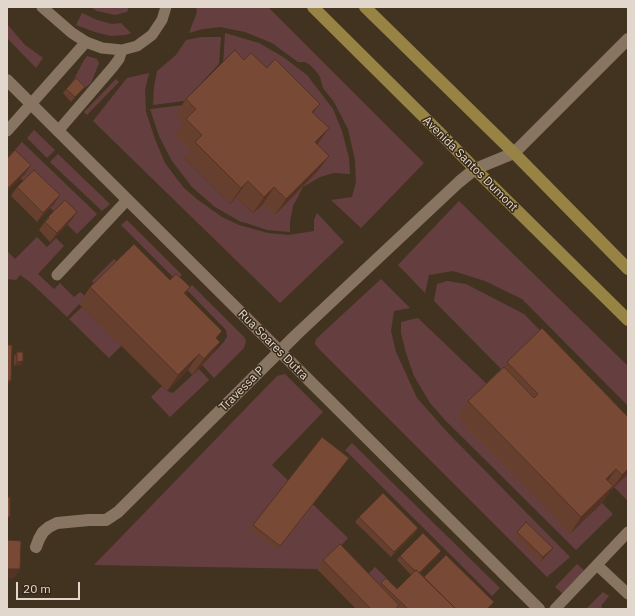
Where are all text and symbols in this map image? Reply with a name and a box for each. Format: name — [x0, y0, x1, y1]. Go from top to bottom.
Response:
street label: Avenida Santos Dumont — [419, 113, 521, 215]
street label: Rua Soares Dutra — [235, 307, 311, 383]
street label: Travessa P — [217, 364, 267, 414]
scale bar — [18, 574, 82, 600]
text: 20 m — [23, 581, 51, 596]

